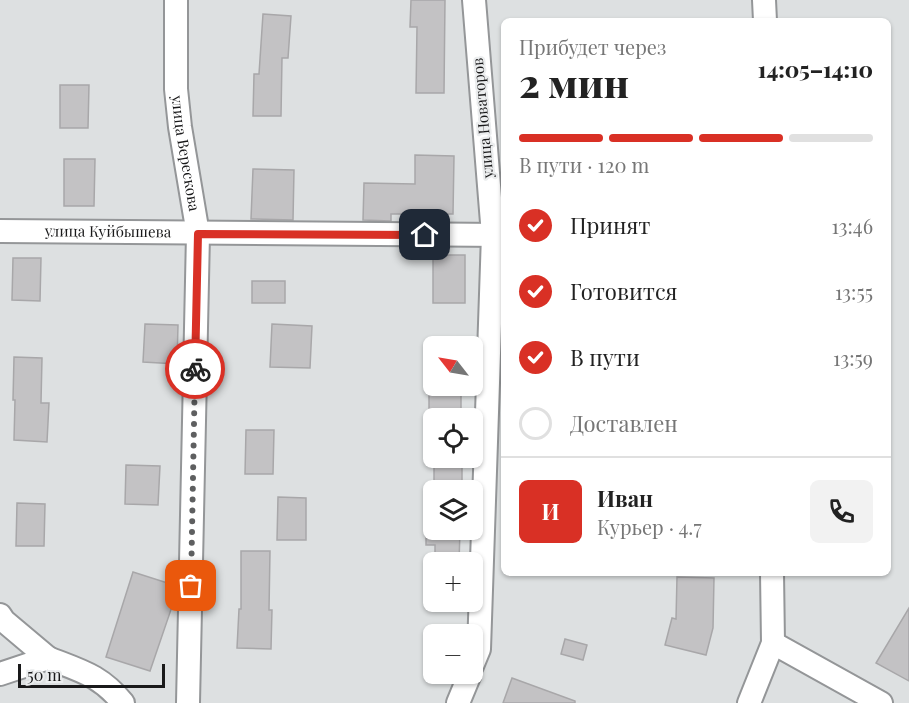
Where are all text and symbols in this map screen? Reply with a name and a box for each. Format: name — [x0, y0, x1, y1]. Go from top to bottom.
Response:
text: Прибудет через — [519, 33, 666, 60]
text: 14:05–14:10 — [758, 54, 873, 84]
text: 2 мин — [519, 56, 629, 108]
street label: улица Новаторов — [467, 57, 497, 180]
street label: улица Верескова — [168, 93, 205, 213]
text: В пути · 120 m — [519, 151, 649, 178]
pin — [399, 209, 450, 260]
icon: check — [519, 209, 552, 242]
text: Принят — [570, 210, 650, 240]
text: 13:46 — [831, 212, 873, 239]
icon: home — [408, 218, 441, 251]
street label: улица Куйбышева — [44, 220, 172, 241]
icon: check — [519, 275, 552, 308]
text: Готовится — [570, 276, 677, 306]
text: 13:55 — [835, 278, 873, 305]
north arrow — [423, 336, 483, 396]
map controls — [423, 336, 483, 684]
courier — [165, 339, 225, 399]
icon: check — [519, 341, 552, 374]
text: В пути — [570, 342, 640, 372]
text: 13:59 — [833, 344, 873, 371]
icon: bike — [179, 353, 212, 386]
button: locate — [423, 408, 483, 468]
text: Доставлен — [570, 408, 678, 438]
button: layers — [423, 480, 483, 540]
button: phone — [810, 480, 873, 543]
text: Иван — [597, 483, 653, 513]
text: И — [541, 496, 560, 526]
text: Курьер · 4.7 — [597, 513, 702, 540]
button: + — [423, 552, 483, 612]
pin — [165, 560, 216, 611]
icon: bag — [174, 569, 207, 602]
button: − — [423, 624, 483, 684]
scale bar — [18, 661, 165, 688]
text: 50 m — [27, 664, 61, 685]

